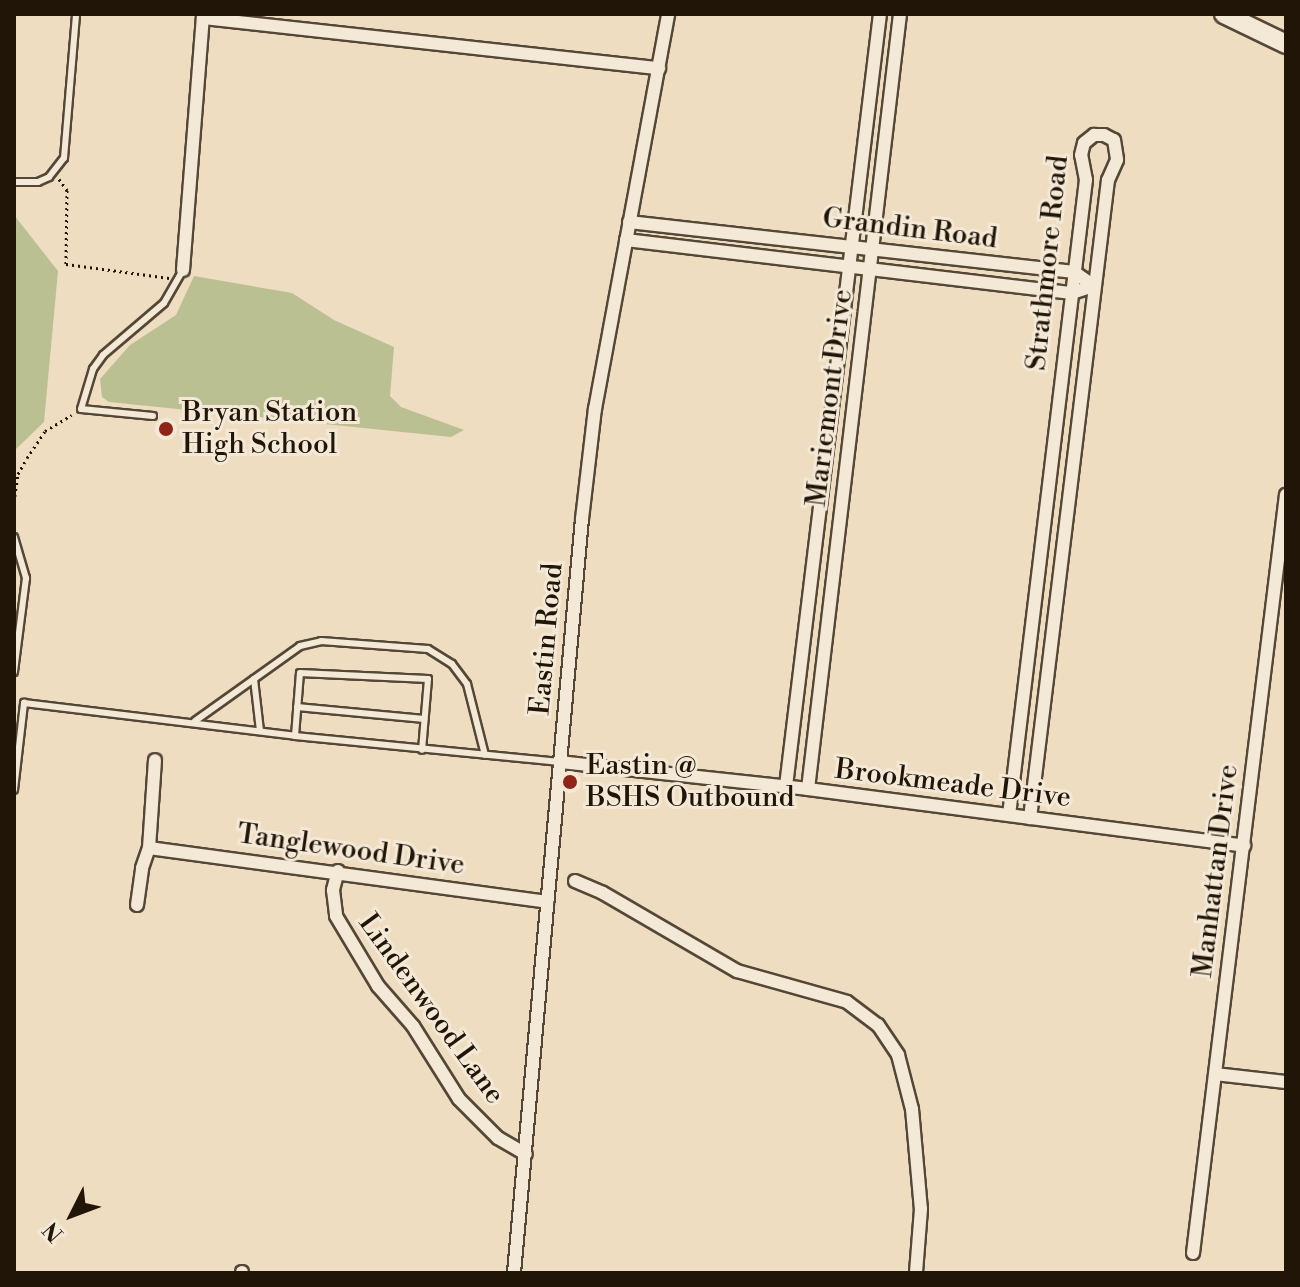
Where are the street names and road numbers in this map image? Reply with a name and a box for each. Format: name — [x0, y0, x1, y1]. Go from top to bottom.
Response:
street label: Strathmore Road — [1020, 154, 1076, 372]
street label: Grandin Road — [821, 202, 999, 256]
street label: Mariemont Drive — [800, 287, 860, 509]
street label: Eastin Road — [524, 562, 570, 716]
street label: Brookmeade Drive — [833, 753, 1073, 815]
street label: Manhattan Drive — [1186, 762, 1246, 980]
street label: Tanglewood Drive — [235, 817, 467, 883]
street label: Lindenwood Lane — [351, 907, 511, 1111]

